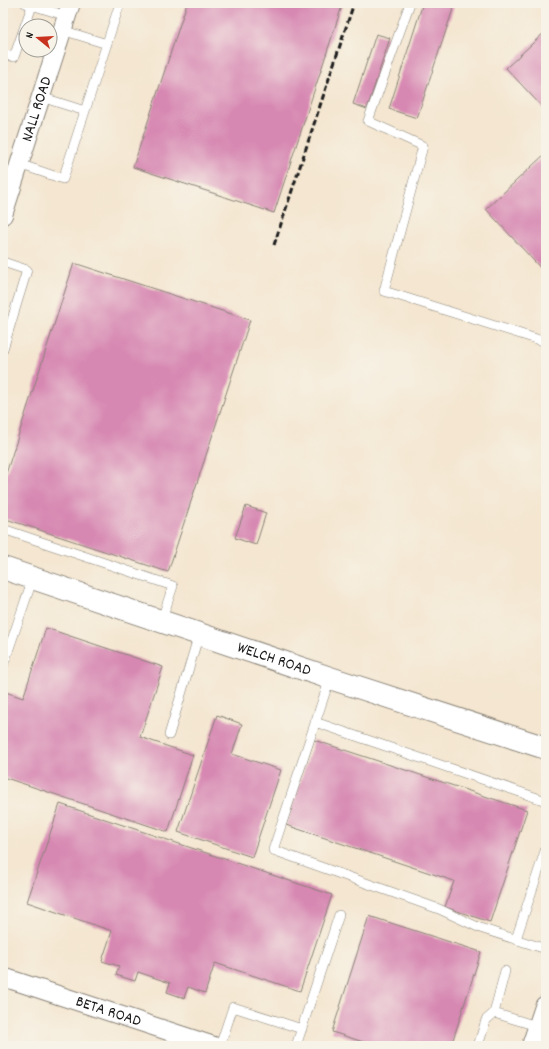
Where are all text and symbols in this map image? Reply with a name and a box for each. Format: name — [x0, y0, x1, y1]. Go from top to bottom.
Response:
north arrow — [18, 18, 58, 58]
text: N — [22, 30, 39, 41]
street label: NALL ROAD — [16, 74, 58, 145]
street label: WELCH ROAD — [234, 636, 314, 682]
street label: BETA ROAD — [73, 990, 144, 1033]

